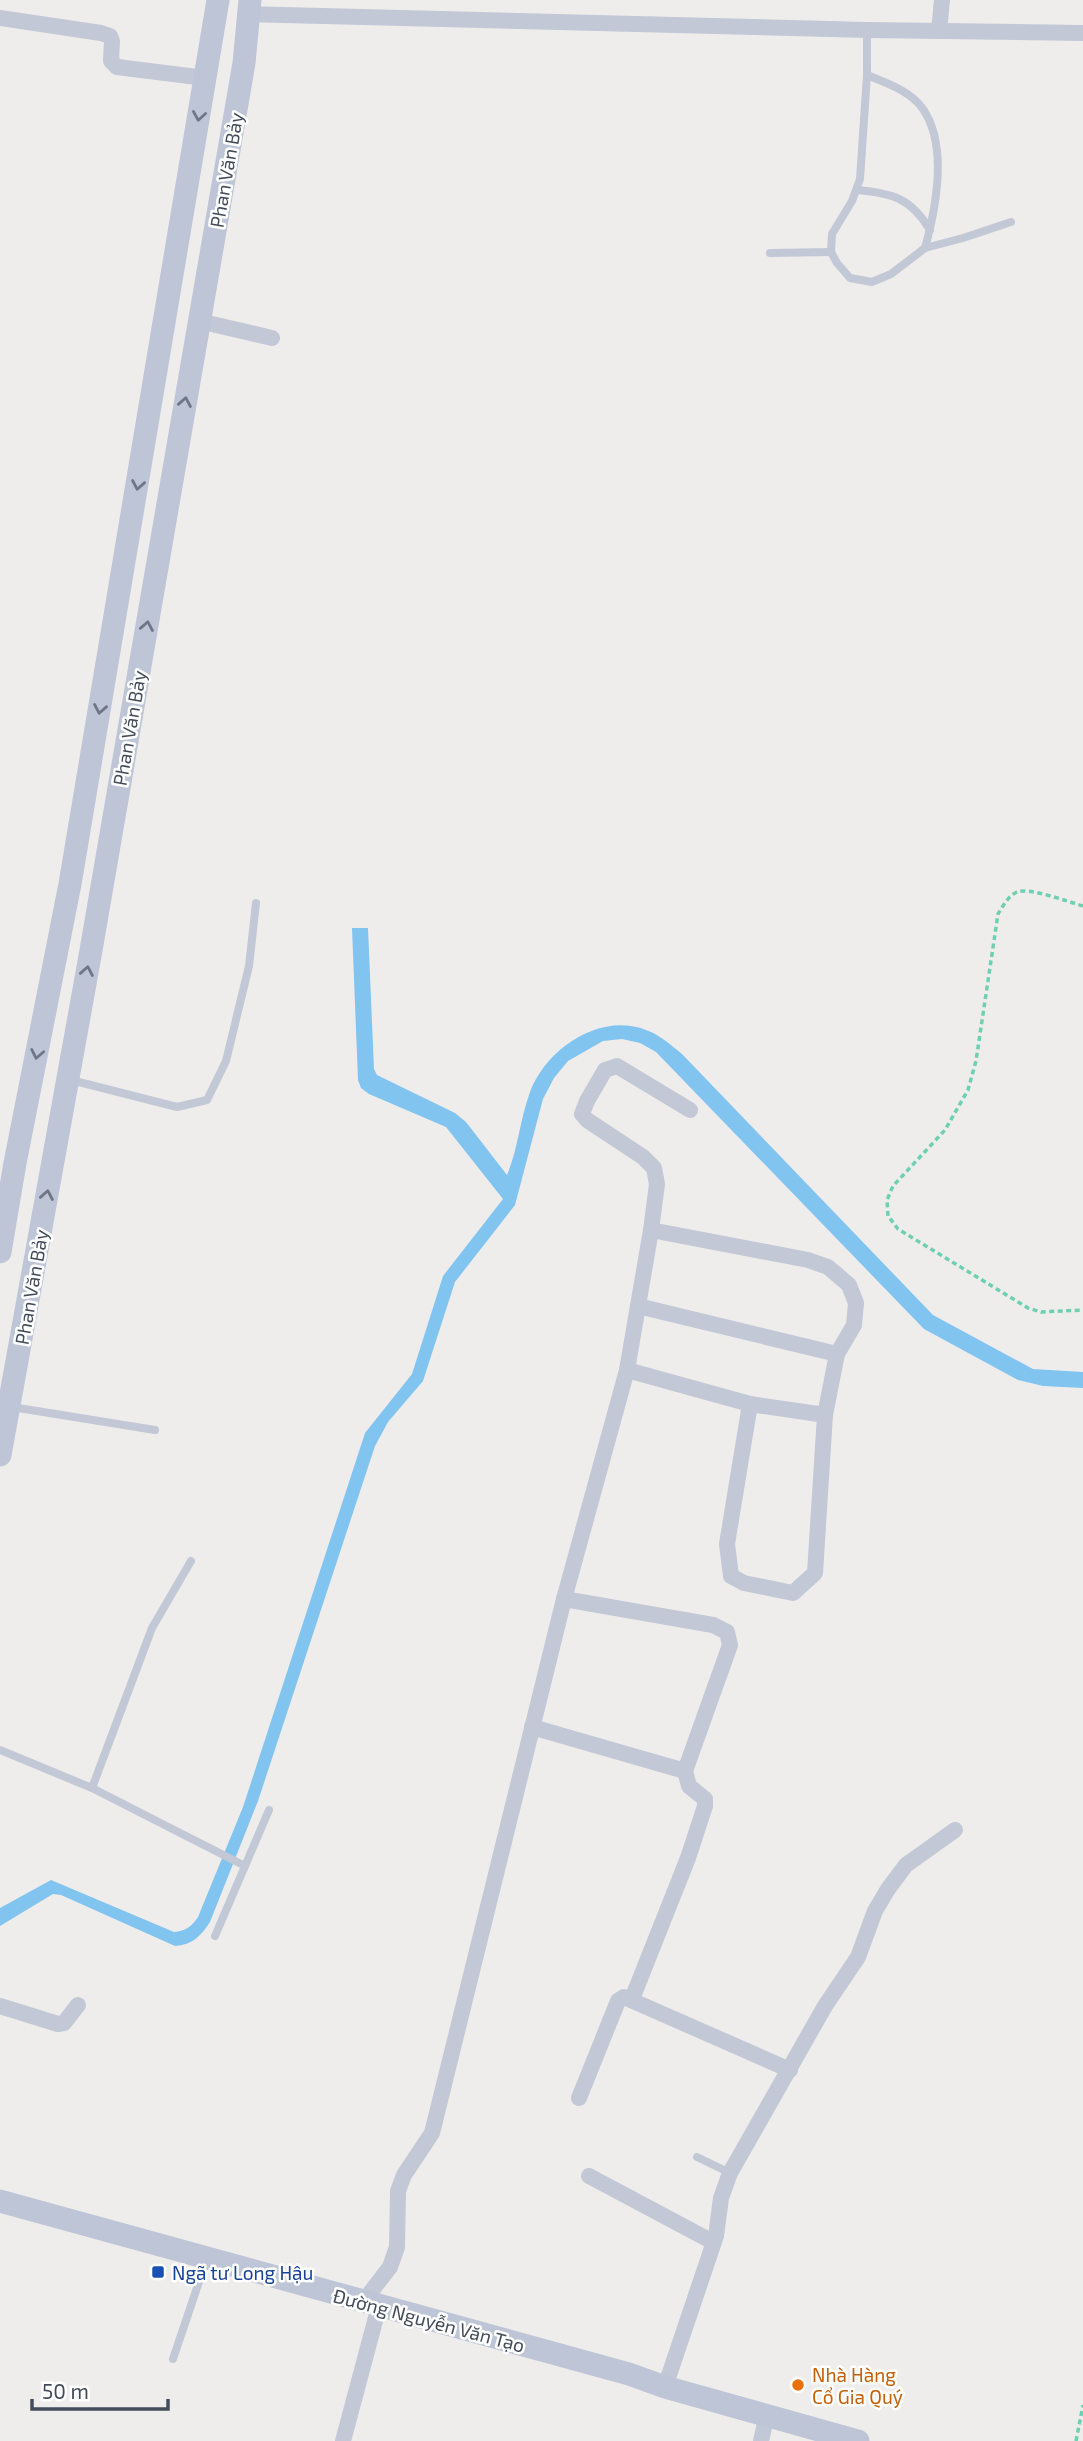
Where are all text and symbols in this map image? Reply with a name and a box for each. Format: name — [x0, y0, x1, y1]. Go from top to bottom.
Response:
one-way arrow — [192, 110, 207, 122]
street label: Phan Văn Bảy — [205, 111, 247, 229]
one-way arrow — [177, 396, 192, 408]
one-way arrow — [131, 479, 146, 491]
one-way arrow — [138, 620, 153, 632]
street label: Phan Văn Bảy — [108, 669, 150, 787]
one-way arrow — [93, 703, 108, 715]
one-way arrow — [79, 965, 94, 977]
one-way arrow — [30, 1048, 45, 1060]
one-way arrow — [39, 1189, 54, 1201]
street label: Phan Văn Bảy — [10, 1228, 52, 1346]
place label: Ngã tư Long Hậu — [172, 2261, 313, 2284]
marker: Ngã tư Long Hậu — [150, 2264, 166, 2280]
street label: Đường Nguyễn Văn Tạo — [331, 2283, 527, 2357]
place label: Nhà Hàng Cổ Gia Quý — [812, 2363, 903, 2408]
scale bar — [32, 2368, 168, 2412]
marker: Nhà Hàng Cổ Gia Quý — [790, 2377, 806, 2393]
text: 50 m — [42, 2378, 89, 2403]

